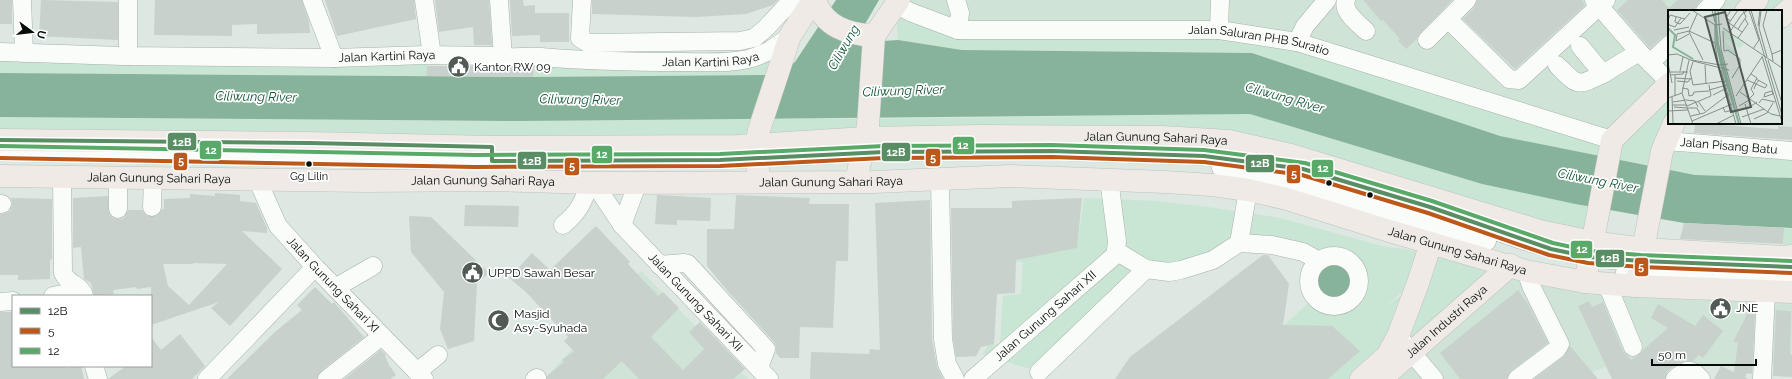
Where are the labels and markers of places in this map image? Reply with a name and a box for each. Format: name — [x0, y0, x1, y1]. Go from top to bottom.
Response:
public building icon: Kantor RW 09 — [446, 54, 472, 80]
place label: Kantor RW 09 — [474, 60, 550, 74]
marker: Gg Lilin — [304, 159, 314, 169]
place label: Gg Lilin — [290, 170, 328, 183]
unlabelled marker — [1324, 178, 1334, 188]
unlabelled marker — [1365, 190, 1375, 200]
public building icon: UPPD Sawah Besar — [459, 260, 485, 286]
place label: UPPD Sawah Besar — [488, 266, 596, 280]
public building icon: JNE — [1708, 295, 1734, 321]
place label: JNE — [1736, 301, 1758, 315]
place label: Masjid Asy-Syuhada — [514, 307, 587, 335]
mosque icon: Masjid Asy-Syuhada — [485, 308, 511, 334]

